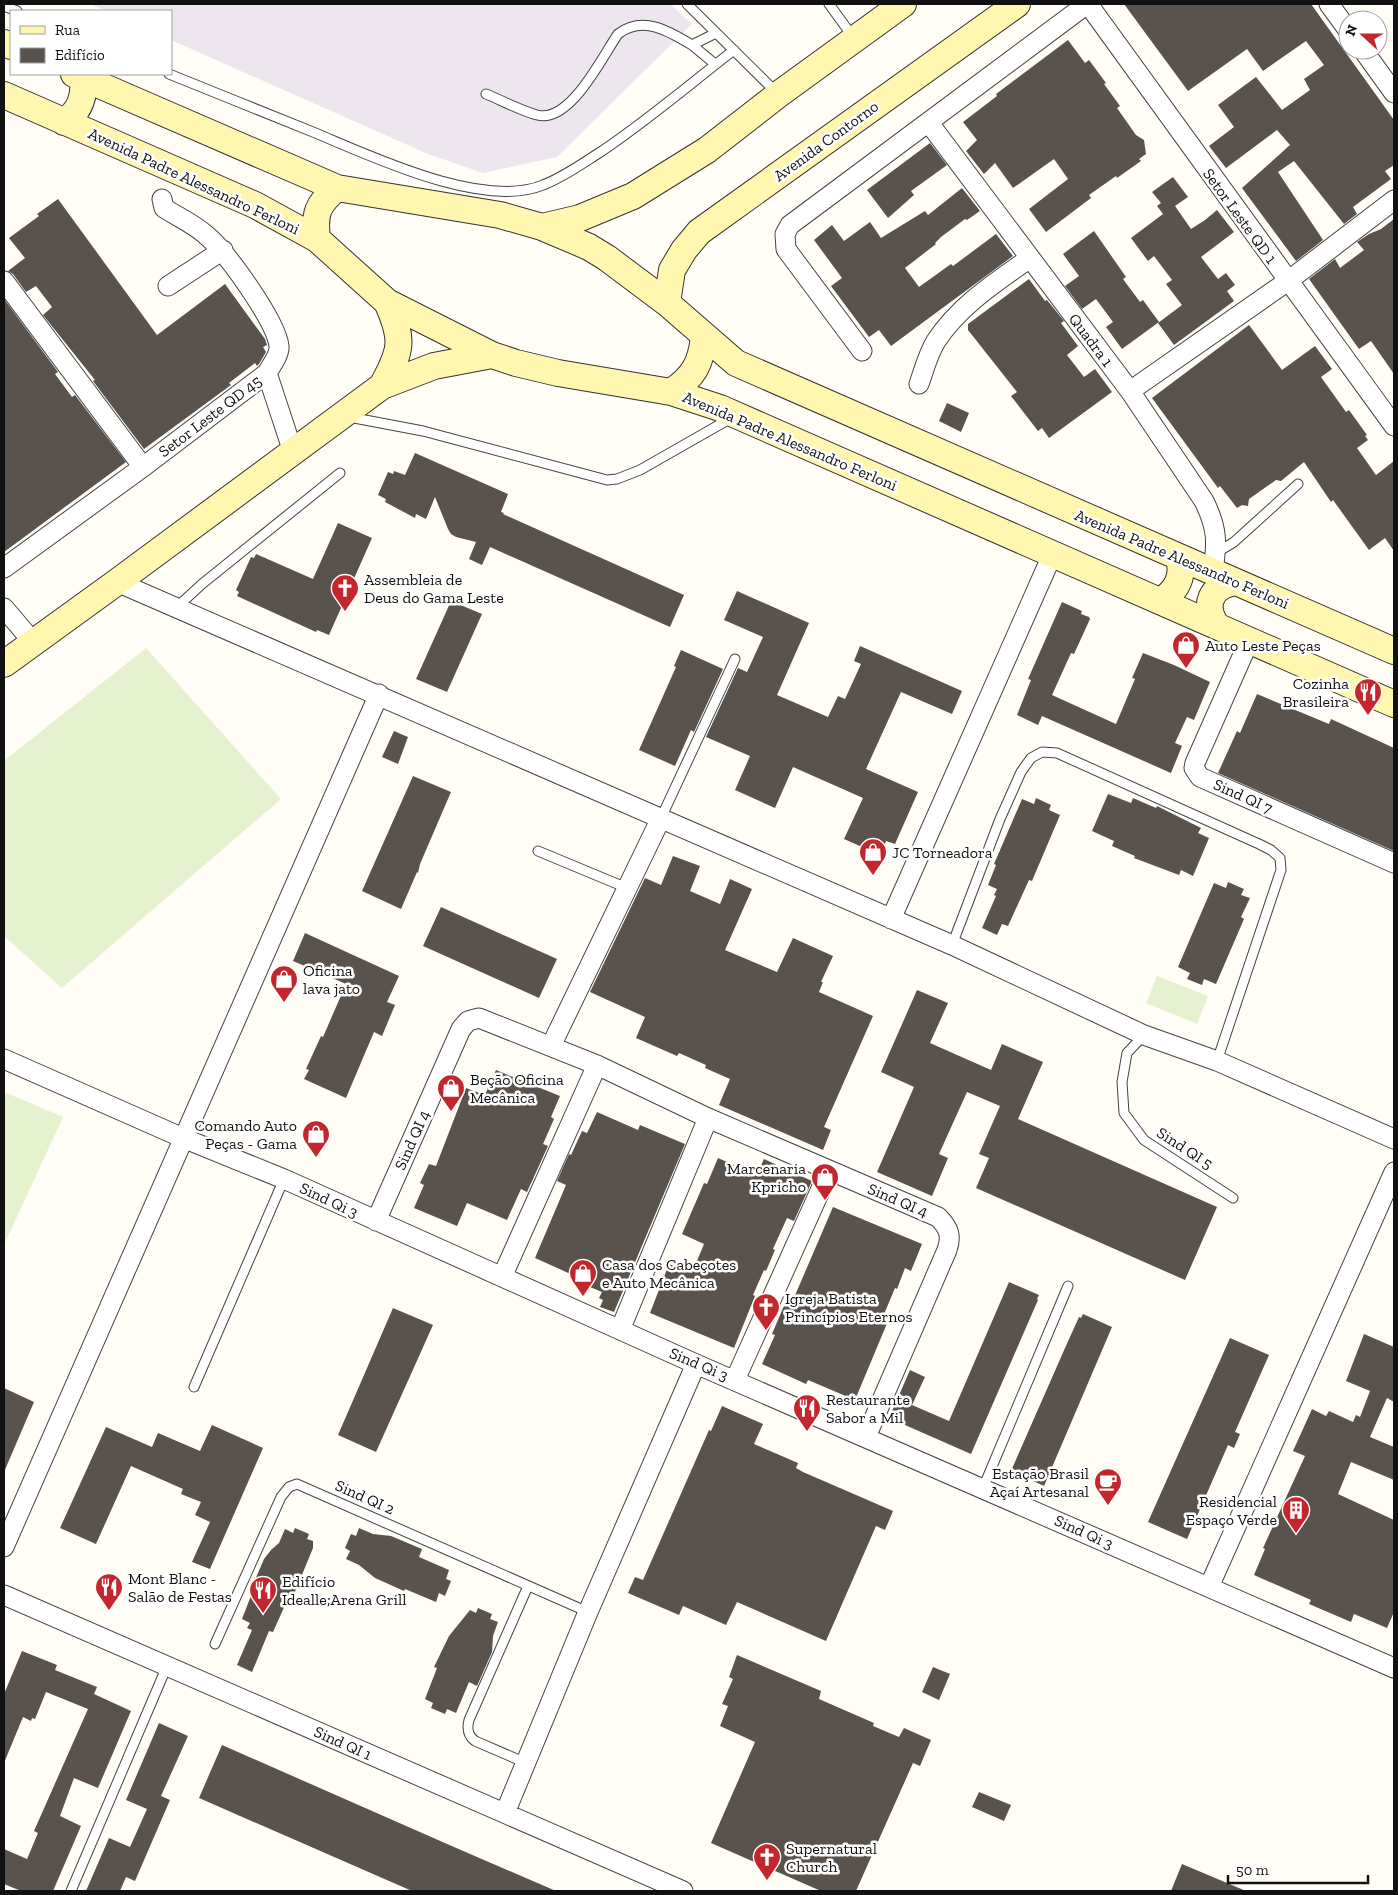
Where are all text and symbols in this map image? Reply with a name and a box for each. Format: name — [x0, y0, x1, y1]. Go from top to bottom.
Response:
legend — [10, 10, 172, 75]
north arrow — [1338, 10, 1388, 60]
text: Rua — [55, 21, 80, 39]
text: N — [1341, 22, 1361, 39]
text: Edifício — [55, 46, 105, 64]
street label: Avenida Contorno — [770, 97, 882, 185]
street label: Avenida Padre Alessandro Ferloni — [85, 124, 303, 239]
street label: Setor Leste QD 1 — [1199, 165, 1281, 267]
street label: Quadra 1 — [1065, 310, 1117, 370]
street label: Setor Leste QD 45 — [155, 371, 265, 461]
street label: Avenida Padre Alessandro Ferloni — [680, 387, 901, 495]
street label: Avenida Padre Alessandro Ferloni — [1072, 505, 1293, 613]
place label: Assembleia de Deus do Gama Leste — [364, 570, 504, 607]
church icon: Assembleia de Deus do Gama Leste — [330, 573, 360, 612]
shop icon: Auto Leste Peças — [1171, 630, 1201, 669]
place label: Auto Leste Peças — [1205, 636, 1321, 655]
place label: Cozinha Brasileira — [1283, 674, 1349, 711]
restaurant icon: Cozinha Brasileira — [1353, 677, 1383, 716]
street label: Sind QI 7 — [1211, 775, 1276, 818]
shop icon: JC Torneadora — [858, 837, 888, 876]
place label: JC Torneadora — [892, 843, 993, 862]
place label: Oficina lava jato — [303, 961, 360, 998]
shop icon: Oficina lava jato — [269, 964, 299, 1003]
place label: Beção Oficina Mecânica — [470, 1070, 564, 1107]
shop icon: Beção Oficina Mecânica — [436, 1073, 466, 1112]
street label: Sind QI 4 — [390, 1107, 434, 1173]
place label: Comando Auto Peças - Gama — [194, 1116, 297, 1153]
shop icon: Comando Auto Peças - Gama — [301, 1119, 331, 1158]
street label: Sind QI 5 — [1153, 1123, 1217, 1173]
place label: Marcenaria Kpricho — [727, 1159, 806, 1196]
shop icon: Marcenaria Kpricho — [810, 1162, 840, 1201]
street label: Sind Qi 3 — [297, 1178, 361, 1222]
street label: Sind QI 4 — [865, 1179, 931, 1221]
place label: Casa dos Cabeçotes e Auto Mecânica — [602, 1255, 736, 1292]
shop icon: Casa dos Cabeçotes e Auto Mecânica — [568, 1258, 598, 1297]
place label: Igreja Batista Princípios Eternos — [785, 1289, 913, 1326]
church icon: Igreja Batista Princípios Eternos — [751, 1292, 781, 1331]
street label: Sind Qi 3 — [667, 1343, 732, 1385]
place label: Restaurante Sabor a Mil — [826, 1390, 910, 1427]
restaurant icon: Restaurante Sabor a Mil — [792, 1393, 822, 1432]
place label: Estação Brasil Açaí Artesanal — [990, 1464, 1089, 1501]
cafe icon: Estação Brasil Açaí Artesanal — [1093, 1467, 1123, 1506]
street label: Sind QI 2 — [332, 1475, 398, 1519]
place label: Residencial Espaço Verde — [1186, 1492, 1277, 1529]
building icon: Residencial Espaço Verde — [1281, 1495, 1311, 1534]
street label: Sind Qi 3 — [1052, 1511, 1116, 1553]
place label: Mont Blanc - Salão de Festas — [128, 1569, 232, 1606]
restaurant icon: Mont Blanc - Salão de Festas — [94, 1572, 124, 1611]
place label: Edifício Idealle;Arena Grill — [282, 1572, 407, 1609]
restaurant icon: Edifício Idealle;Arena Grill — [248, 1575, 278, 1614]
street label: Sind QI 1 — [311, 1722, 375, 1764]
place label: Supernatural Church — [786, 1839, 877, 1876]
church icon: Supernatural Church — [752, 1842, 782, 1881]
scale bar — [1228, 1852, 1368, 1884]
text: 50 m — [1236, 1861, 1269, 1879]

